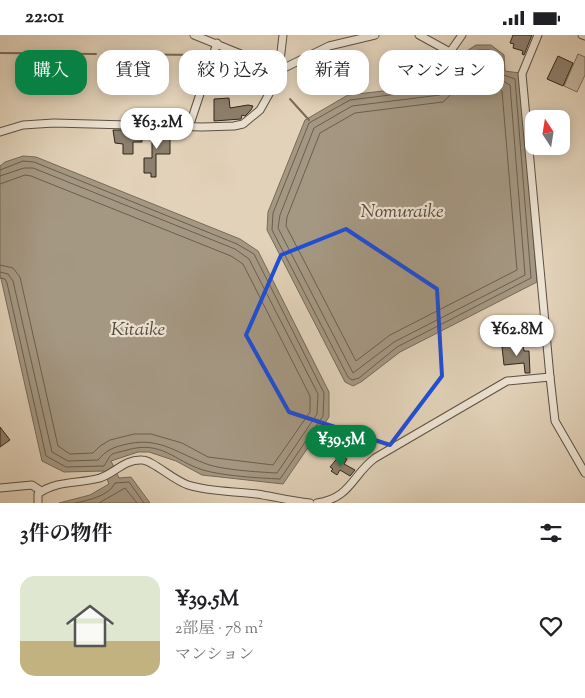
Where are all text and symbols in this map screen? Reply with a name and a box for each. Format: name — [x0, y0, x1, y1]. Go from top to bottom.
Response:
text: 22:01 — [25, 4, 64, 31]
chip: 購入 — [15, 50, 87, 95]
chip: 賃貸 — [97, 50, 169, 95]
chip: 絞り込み — [179, 50, 287, 95]
chip: 新着 — [297, 50, 369, 95]
chip: マンション — [379, 50, 504, 95]
pin: ¥63.2M — [116, 107, 198, 150]
north arrow — [525, 110, 570, 155]
map controls — [525, 110, 570, 155]
text: ¥63.2M — [131, 112, 183, 135]
water label: Nomuraike — [360, 199, 444, 226]
pin: ¥62.8M — [476, 315, 558, 357]
water label: Kitaike — [111, 317, 166, 344]
text: ¥62.8M — [491, 319, 543, 342]
pin: ¥39.5M — [300, 425, 382, 467]
text: ¥39.5M — [317, 429, 365, 452]
icon: filters — [537, 519, 565, 547]
text: 3件の物件 — [20, 520, 112, 550]
text: ¥39.5M — [175, 585, 239, 615]
icon: home — [60, 596, 120, 656]
icon: heart — [537, 612, 565, 640]
text: 2部屋 · 78 m² — [175, 618, 263, 641]
text: マンション — [175, 644, 254, 667]

